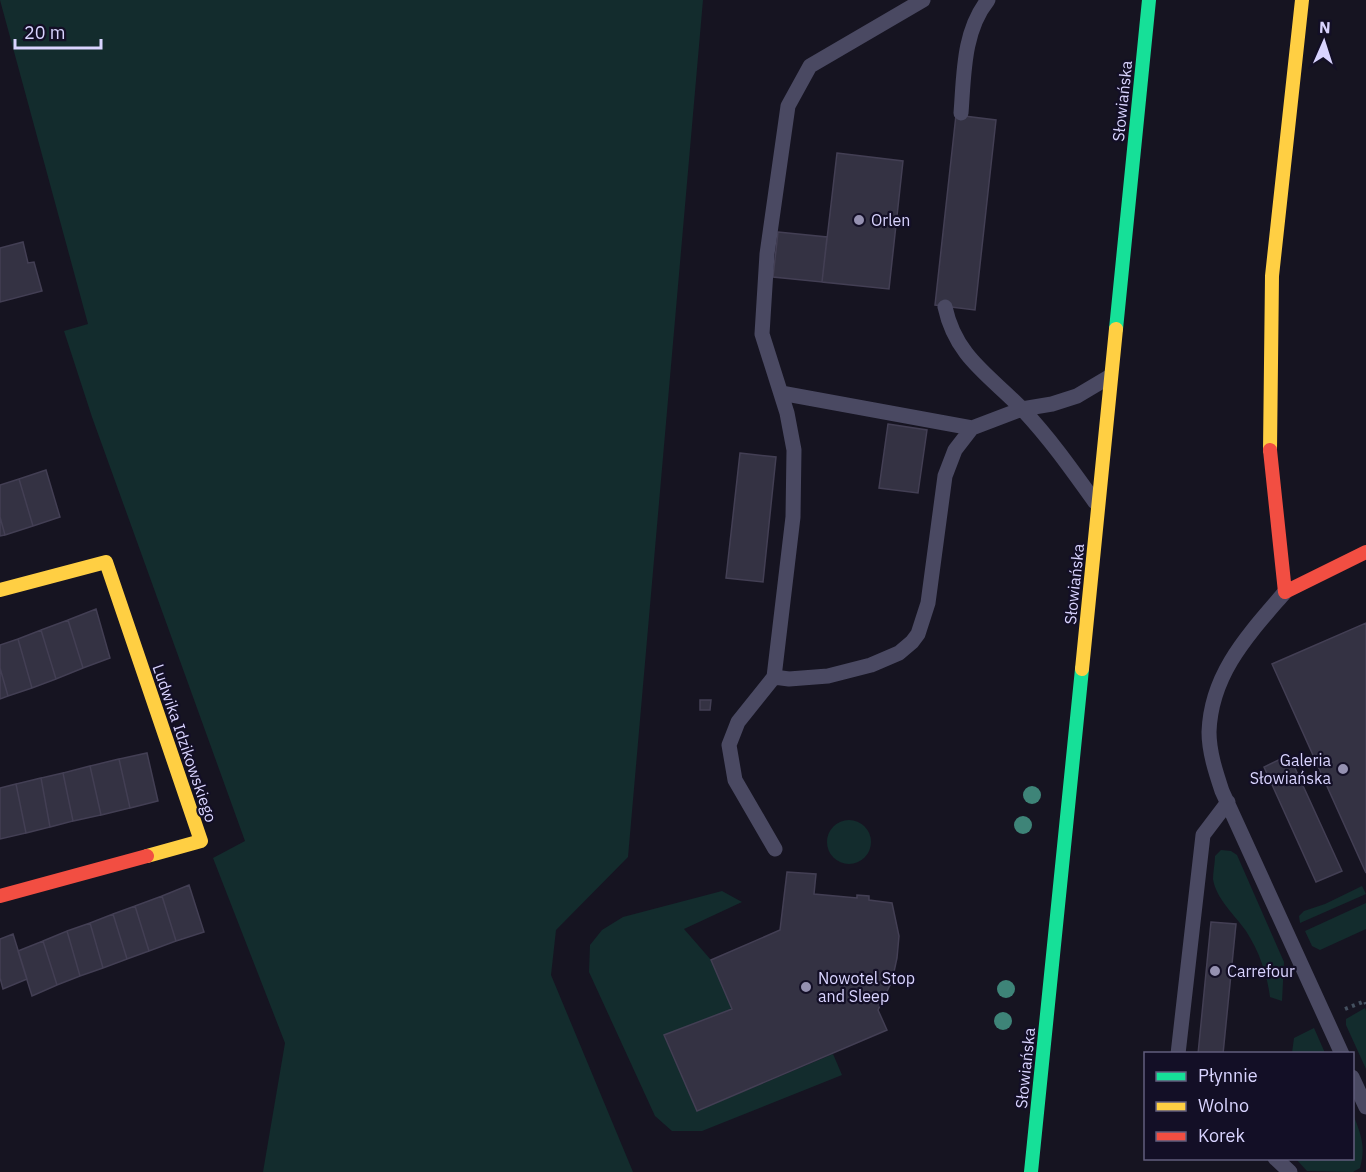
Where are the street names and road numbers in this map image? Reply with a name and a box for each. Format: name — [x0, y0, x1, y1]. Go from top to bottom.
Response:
street label: Słowiańska — [1108, 59, 1136, 142]
street label: Słowiańska — [1060, 542, 1088, 625]
street label: Ludwika Idzikowskiego — [149, 661, 221, 825]
street label: Słowiańska — [1011, 1026, 1039, 1109]

